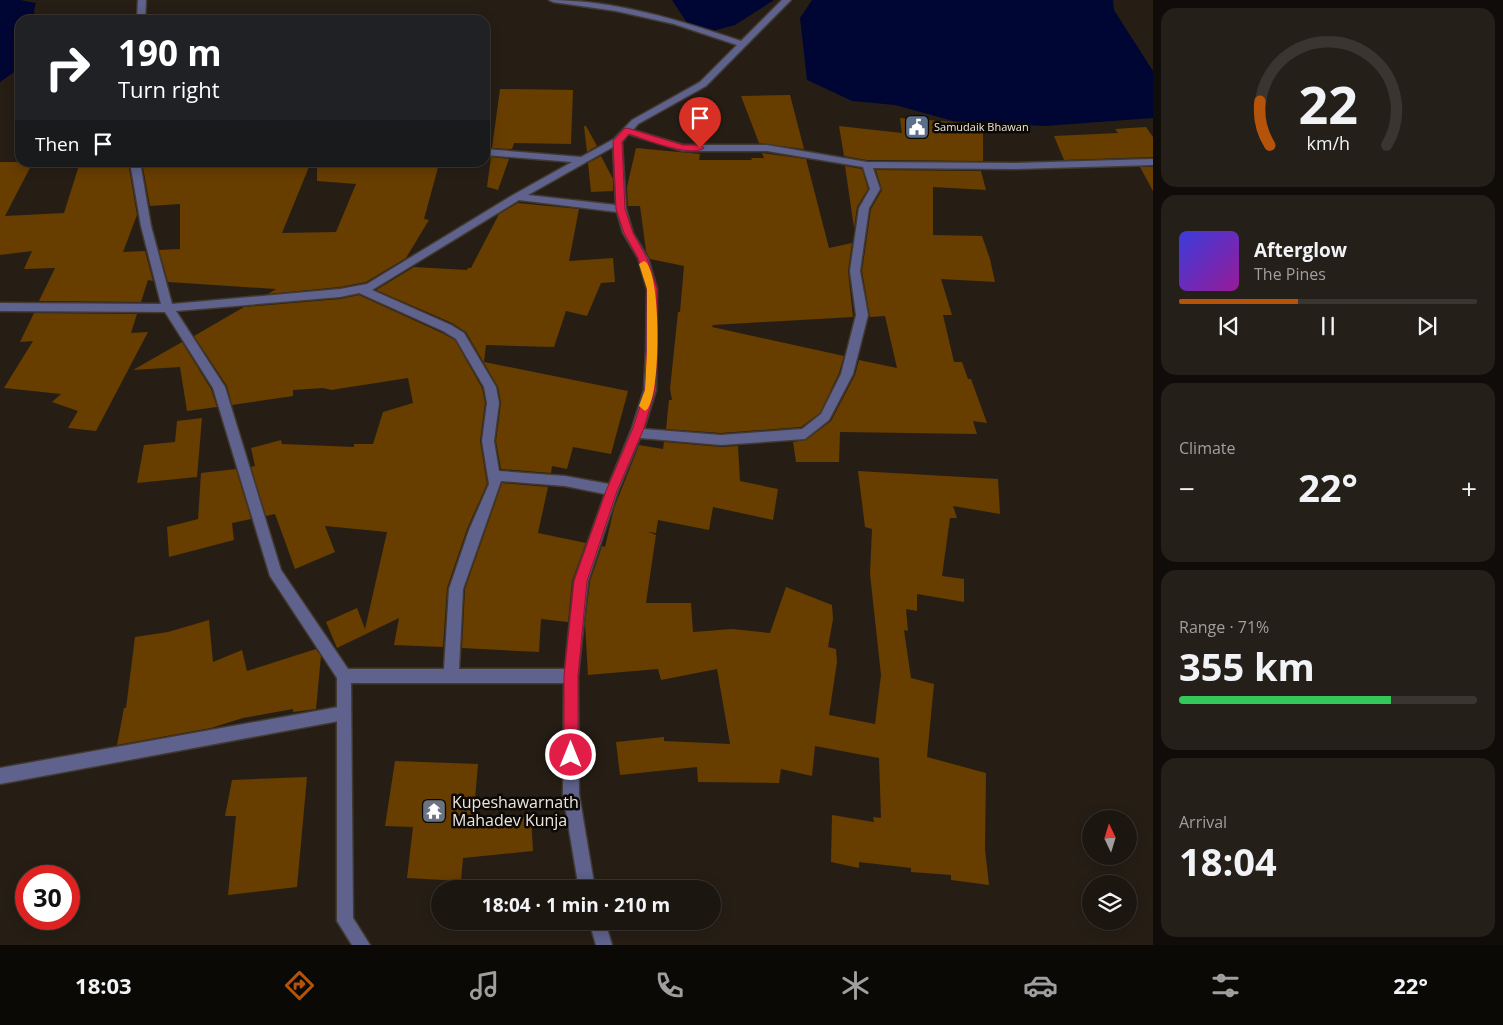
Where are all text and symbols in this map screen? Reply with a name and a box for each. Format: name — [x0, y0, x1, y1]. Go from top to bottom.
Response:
text: 190 m — [118, 29, 222, 76]
icon: right — [35, 35, 100, 100]
text: 22 — [1298, 68, 1358, 139]
text: Turn right — [118, 74, 220, 104]
pin — [679, 97, 721, 148]
icon: arrive — [686, 104, 714, 132]
public building icon: Samudaik Bhawan — [904, 114, 930, 140]
place label: Samudaik Bhawan — [934, 119, 1029, 134]
icon: arrive — [89, 130, 117, 158]
text: Then — [35, 131, 79, 157]
text: km/h — [1306, 131, 1350, 155]
text: Afterglow — [1254, 237, 1347, 263]
text: The Pines — [1254, 263, 1326, 285]
icon: previous — [1215, 312, 1243, 340]
icon: pause — [1314, 312, 1342, 340]
icon: next — [1413, 312, 1441, 340]
text: Climate — [1179, 437, 1236, 459]
text: 22° — [1298, 461, 1358, 513]
text: − — [1179, 469, 1195, 507]
text: + — [1461, 469, 1477, 507]
text: Range · 71% — [1179, 616, 1269, 638]
text: 355 km — [1179, 640, 1315, 692]
position arrow — [544, 728, 596, 780]
place label: Kupeshawarnath Mahadev Kunja — [452, 791, 579, 831]
temple icon: Kupeshawarnath Mahadev Kunja — [421, 798, 447, 824]
north arrow — [1082, 810, 1138, 865]
map controls — [1082, 810, 1137, 930]
text: Arrival — [1179, 811, 1227, 833]
text: 18:04 — [1179, 835, 1277, 887]
speed limit sign: 30 — [15, 865, 80, 930]
button: layers — [1082, 875, 1137, 930]
text: 18:04 · 1 min · 210 m — [482, 892, 670, 918]
icon: directions — [282, 968, 317, 1003]
icon: music — [467, 968, 502, 1003]
icon: phone — [652, 968, 687, 1003]
icon: climate — [838, 968, 873, 1003]
icon: car — [1023, 968, 1058, 1003]
icon: filters — [1208, 968, 1243, 1003]
text: 18:03 — [75, 970, 132, 1000]
text: 22° — [1393, 970, 1428, 1000]

